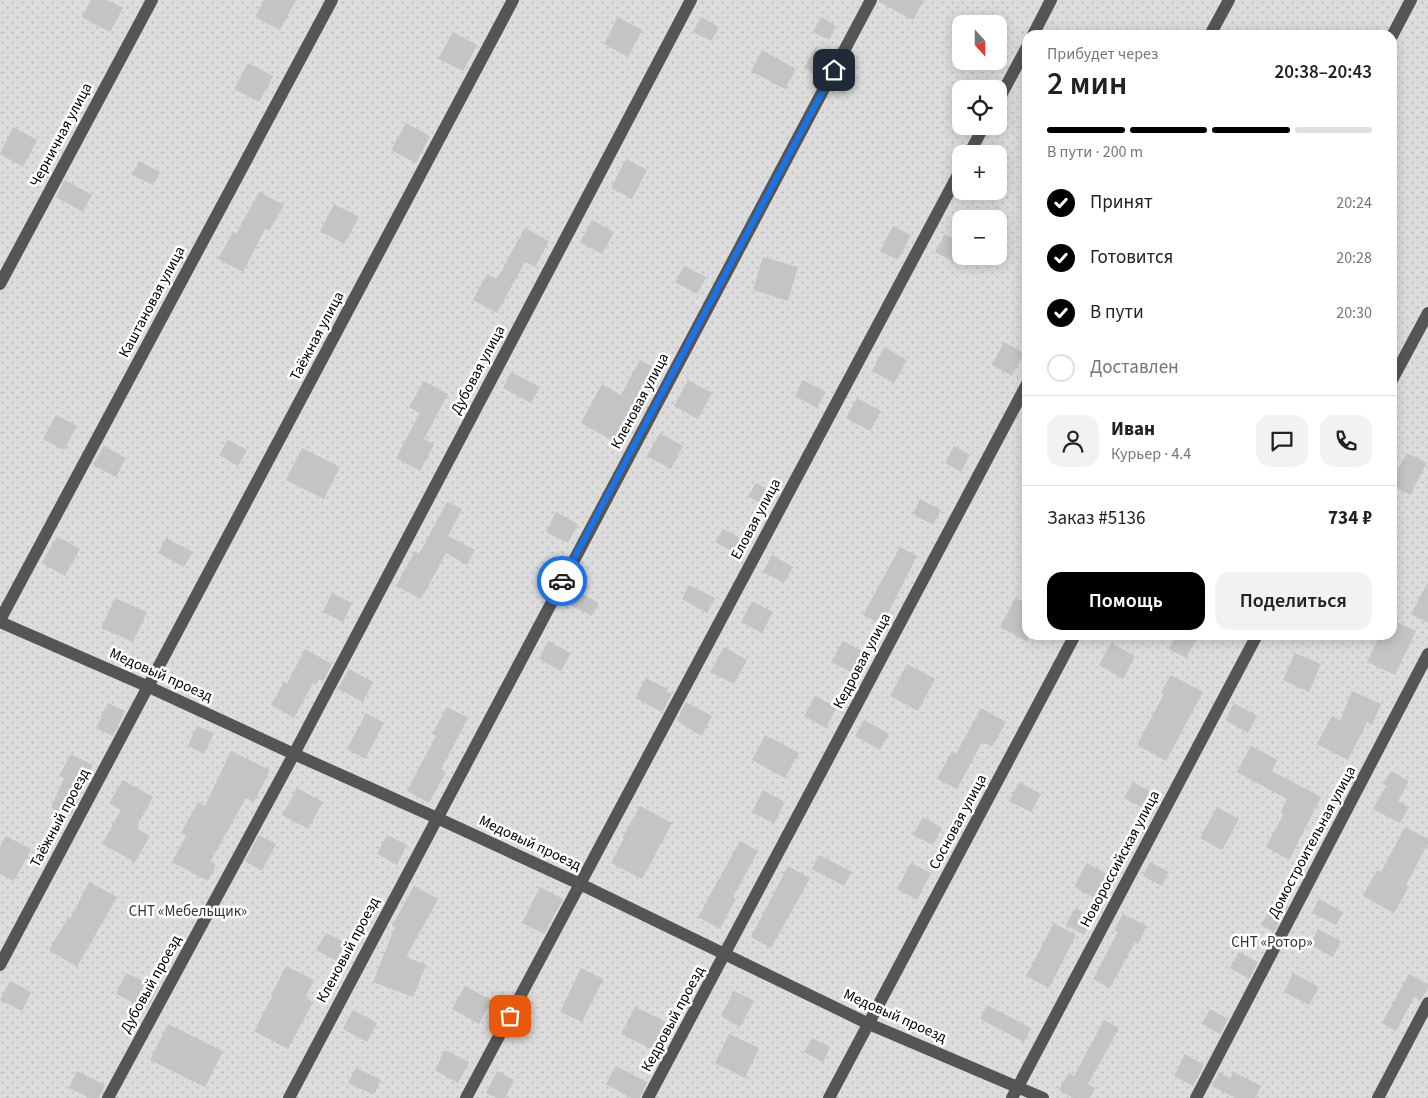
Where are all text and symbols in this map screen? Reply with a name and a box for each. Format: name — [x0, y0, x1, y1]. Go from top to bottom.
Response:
north arrow — [952, 15, 1008, 70]
map controls — [952, 15, 1007, 265]
text: Прибудет через — [1047, 43, 1158, 65]
pin — [813, 49, 855, 91]
icon: home — [820, 56, 848, 84]
text: 20:38–20:43 — [1274, 59, 1372, 86]
text: 2 мин — [1047, 61, 1127, 107]
street label: Черничная улица — [25, 79, 97, 191]
button: locate — [952, 80, 1007, 135]
text: В пути · 200 m — [1047, 141, 1143, 163]
button: + — [952, 145, 1007, 200]
icon: check — [1047, 189, 1075, 217]
text: Принят — [1090, 189, 1153, 216]
text: 20:24 — [1336, 192, 1372, 214]
button: − — [952, 210, 1007, 265]
street label: Каштановая улица — [114, 243, 190, 361]
icon: check — [1047, 244, 1075, 272]
text: Готовится — [1090, 244, 1173, 271]
text: 20:28 — [1336, 247, 1372, 269]
street label: Таёжная улица — [285, 288, 349, 384]
icon: check — [1047, 299, 1075, 327]
text: В пути — [1090, 299, 1144, 326]
text: 20:30 — [1336, 302, 1372, 324]
street label: Дубовая улица — [446, 322, 510, 418]
street label: Кленовая улица — [606, 349, 674, 453]
text: Доставлен — [1090, 354, 1179, 381]
button: person — [1047, 415, 1099, 467]
button: chat — [1256, 415, 1308, 467]
button: phone — [1320, 415, 1372, 467]
text: Иван — [1111, 416, 1155, 443]
text: Курьер · 4.4 — [1111, 443, 1191, 465]
street label: Еловая улица — [726, 475, 786, 563]
text: Заказ #5136 — [1047, 505, 1146, 532]
text: 734 ₽ — [1328, 505, 1372, 532]
courier — [537, 556, 587, 606]
icon: car — [548, 567, 576, 595]
button: Помощь — [1047, 572, 1205, 630]
button: Поделиться — [1215, 572, 1372, 630]
street label: Кедровая улица — [828, 609, 896, 713]
street label: Медовый проезд — [106, 643, 216, 707]
street label: Домостроительная улица — [1263, 762, 1361, 922]
street label: Таёжный проезд — [25, 765, 95, 871]
street label: Сосновая улица — [924, 771, 992, 873]
street label: Новороссийская улица — [1075, 787, 1165, 931]
street label: Медовый проезд — [475, 810, 585, 876]
street label: Кленовый проезд — [311, 893, 385, 1007]
park label: СНТ «Мебельщик» — [129, 901, 247, 922]
street label: Дубовый проезд — [115, 931, 187, 1037]
park label: СНТ «Ротор» — [1231, 932, 1313, 953]
street label: Кедровый проезд — [636, 962, 710, 1076]
street label: Медовый проезд — [840, 984, 950, 1048]
pin — [489, 995, 531, 1037]
icon: bag — [496, 1002, 524, 1030]

